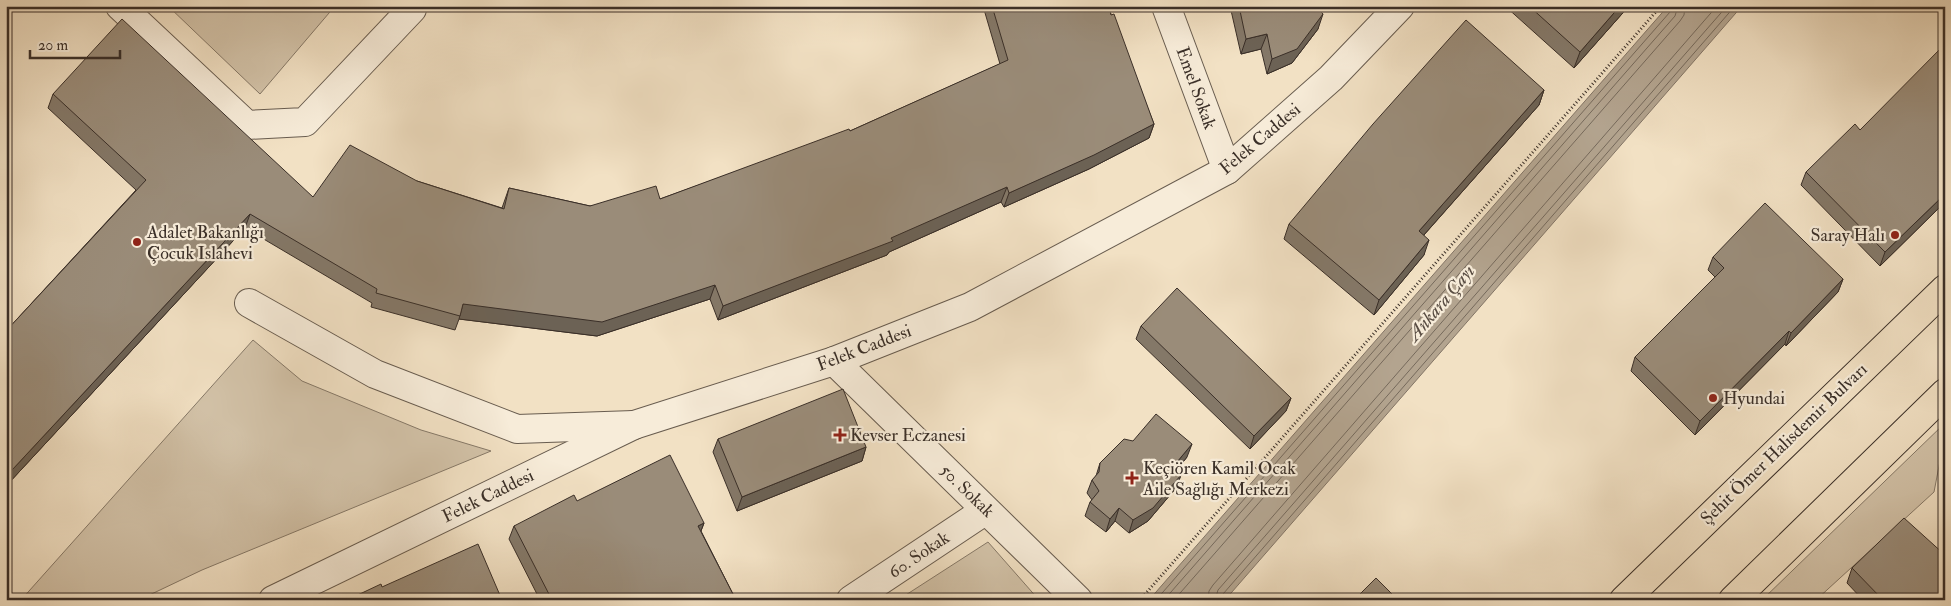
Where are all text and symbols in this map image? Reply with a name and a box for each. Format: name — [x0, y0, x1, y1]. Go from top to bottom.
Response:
scale bar — [30, 28, 120, 60]
text: 20 m — [38, 36, 68, 55]
street label: Emel Sokak — [1171, 44, 1222, 133]
street label: Felek Caddesi — [1214, 98, 1306, 180]
place label: Adalet Bakanlığı Çocuk Islahevi — [146, 221, 264, 265]
place label: Saray Halı — [1810, 224, 1885, 247]
marker: Saray Halı — [1889, 229, 1901, 241]
marker: Adalet Bakanlığı Çocuk Islahevi — [131, 236, 143, 248]
water label: Ankara Çayı — [1401, 260, 1480, 348]
street label: Felek Caddesi — [813, 319, 915, 377]
street label: Şehit Ömer Halisdemir Bulvarı — [1696, 358, 1873, 530]
place label: Hyundai — [1723, 387, 1785, 410]
marker: Hyundai — [1707, 392, 1719, 404]
place label: Kevser Eczanesi — [850, 424, 966, 447]
marker: Kevser Eczanesi — [834, 429, 846, 441]
place label: Keçiören Kamil Ocak Aile Sağlığı Merkezi — [1142, 457, 1296, 501]
street label: 50. Sokak — [935, 459, 999, 523]
street label: Felek Caddesi — [438, 464, 538, 528]
marker: Keçiören Kamil Ocak Aile Sağlığı Merkezi — [1125, 471, 1139, 485]
street label: 60. Sokak — [884, 526, 954, 584]

